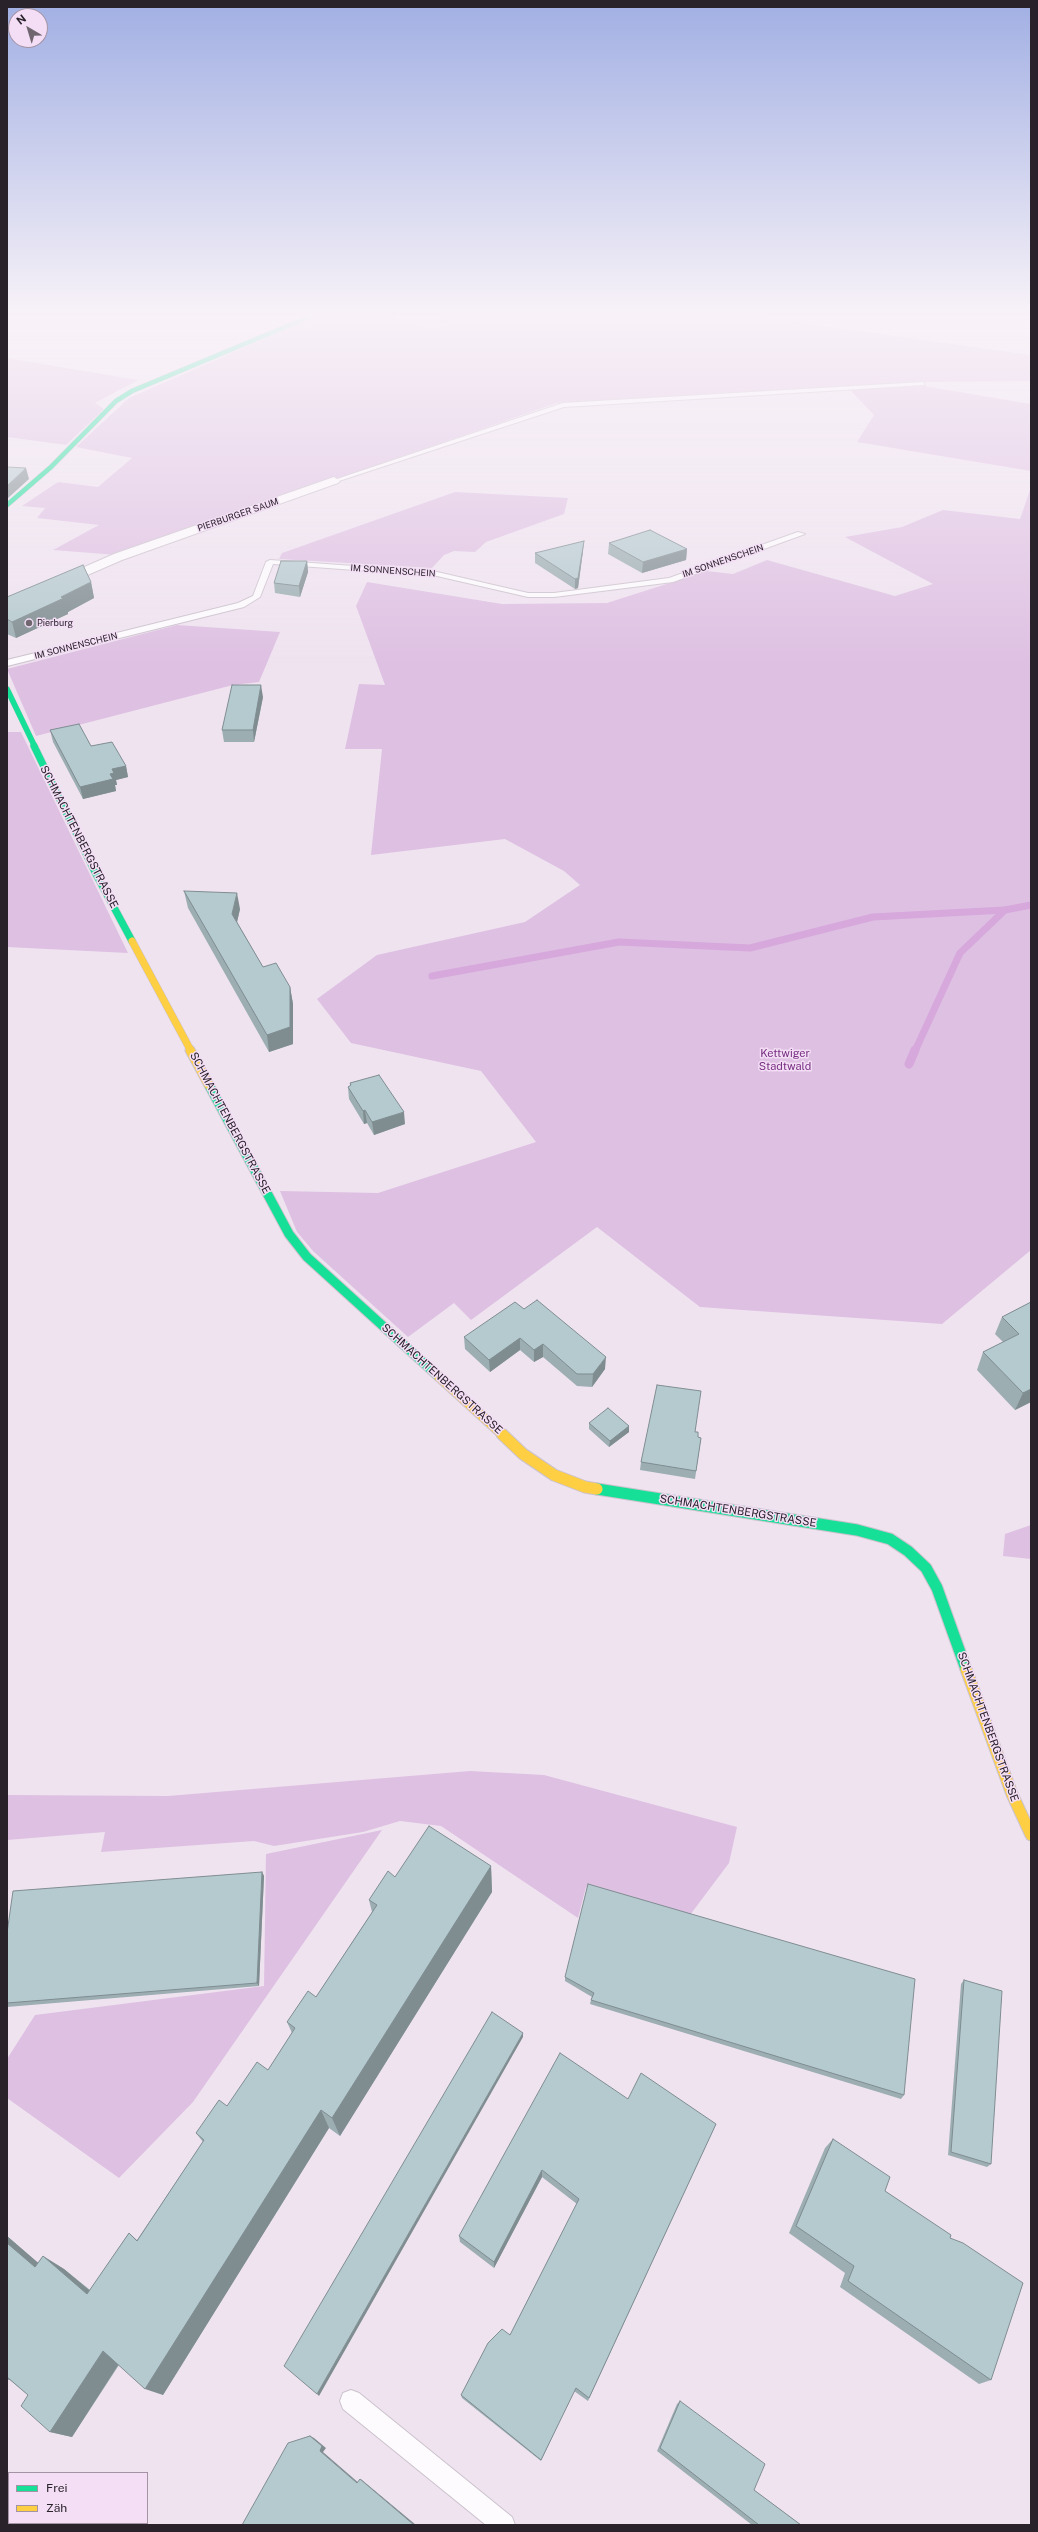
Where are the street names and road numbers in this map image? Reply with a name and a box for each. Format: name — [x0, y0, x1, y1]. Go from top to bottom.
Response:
street label: PIERBURGER SAUM — [196, 496, 280, 534]
street label: IM SONNENSCHEIN — [681, 542, 765, 580]
street label: IM SONNENSCHEIN — [350, 563, 436, 579]
street label: IM SONNENSCHEIN — [33, 630, 119, 662]
street label: SCHMACHTENBERGSTRASSE — [37, 763, 121, 911]
street label: SCHMACHTENBERGSTRASSE — [187, 1050, 273, 1196]
street label: SCHMACHTENBERGSTRASSE — [379, 1321, 505, 1437]
street label: SCHMACHTENBERGSTRASSE — [659, 1492, 817, 1530]
street label: SCHMACHTENBERGSTRASSE — [955, 1650, 1021, 1804]

